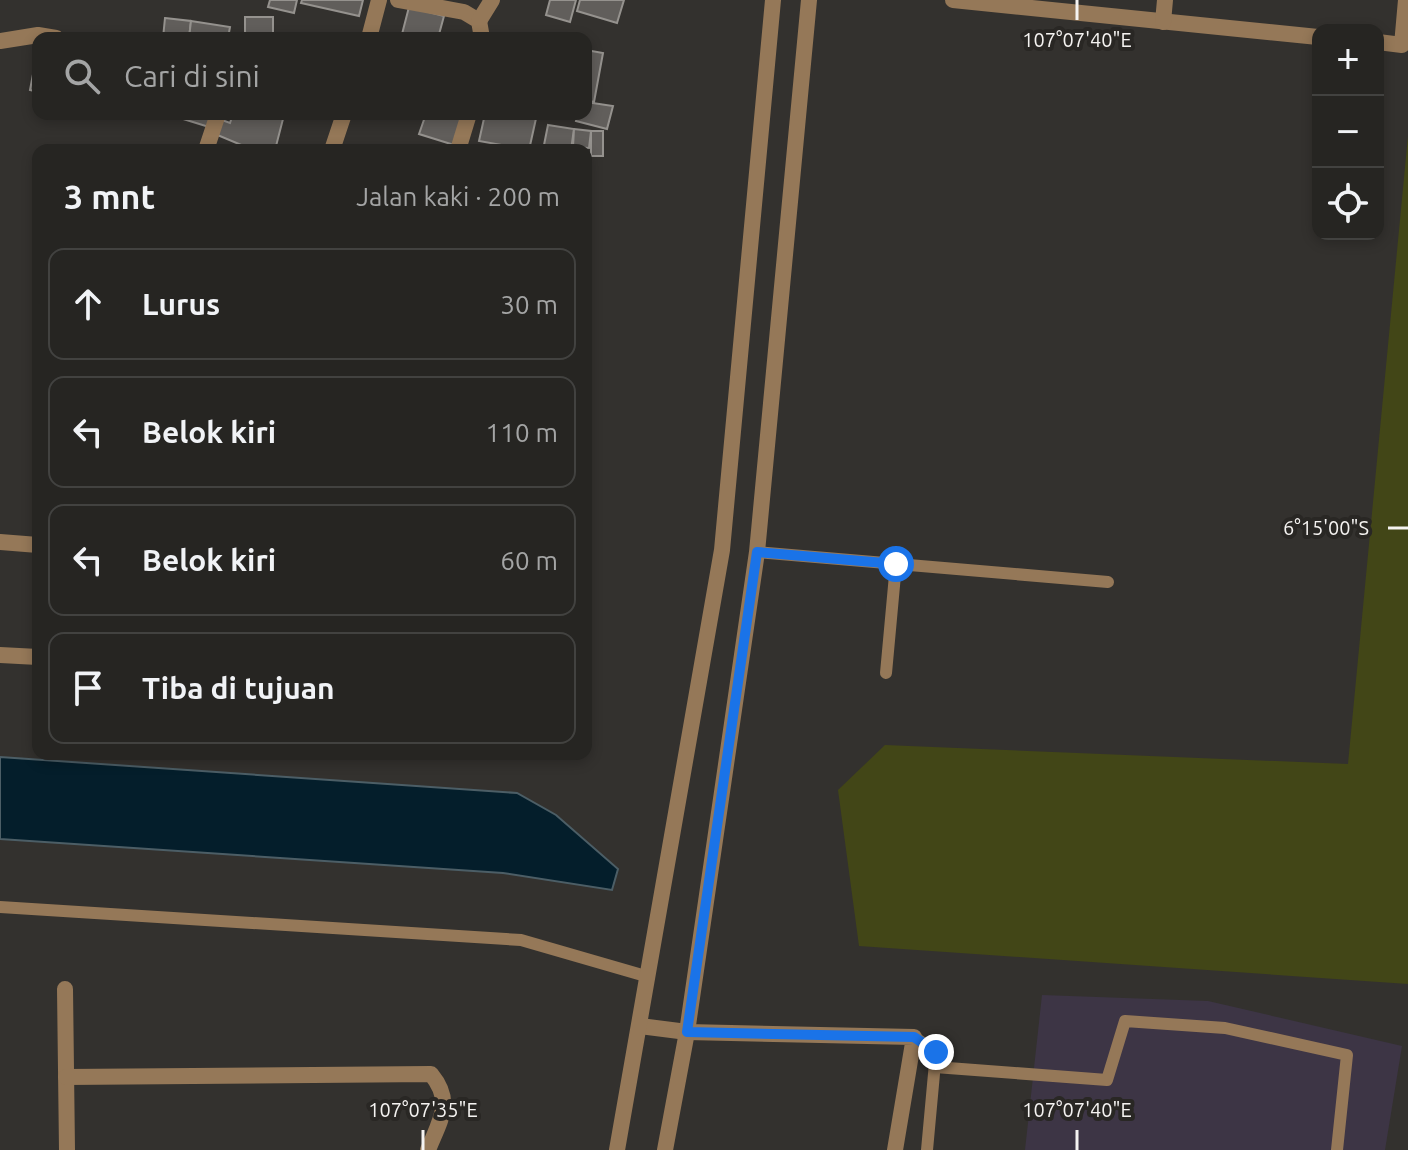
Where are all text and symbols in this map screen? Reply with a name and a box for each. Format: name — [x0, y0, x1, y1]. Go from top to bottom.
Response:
map controls — [1312, 24, 1384, 240]
button: + — [1312, 24, 1384, 96]
text: 107°07'40"E — [1022, 28, 1132, 51]
search box — [32, 32, 592, 120]
icon: search — [60, 54, 104, 98]
text: Cari di sini — [124, 59, 260, 93]
button: − — [1312, 96, 1384, 168]
button: locate — [1312, 168, 1384, 240]
text: 3 mnt — [64, 177, 155, 215]
text: Jalan kaki · 200 m — [356, 182, 560, 211]
icon: ahead — [66, 282, 110, 326]
text: Lurus — [142, 287, 220, 321]
text: 30 m — [500, 290, 558, 319]
icon: left — [66, 410, 110, 454]
text: Belok kiri — [142, 415, 276, 449]
text: 110 m — [486, 418, 558, 447]
text: 6°15'00"S — [1283, 516, 1369, 539]
icon: left — [66, 538, 110, 582]
text: Belok kiri — [142, 543, 276, 577]
text: 60 m — [500, 546, 558, 575]
route start — [878, 546, 914, 582]
icon: arrive — [66, 666, 110, 710]
text: Tiba di tujuan — [142, 671, 335, 705]
route end — [918, 1034, 954, 1070]
text: 107°07'35"E — [368, 1098, 478, 1121]
text: 107°07'40"E — [1022, 1098, 1132, 1121]

